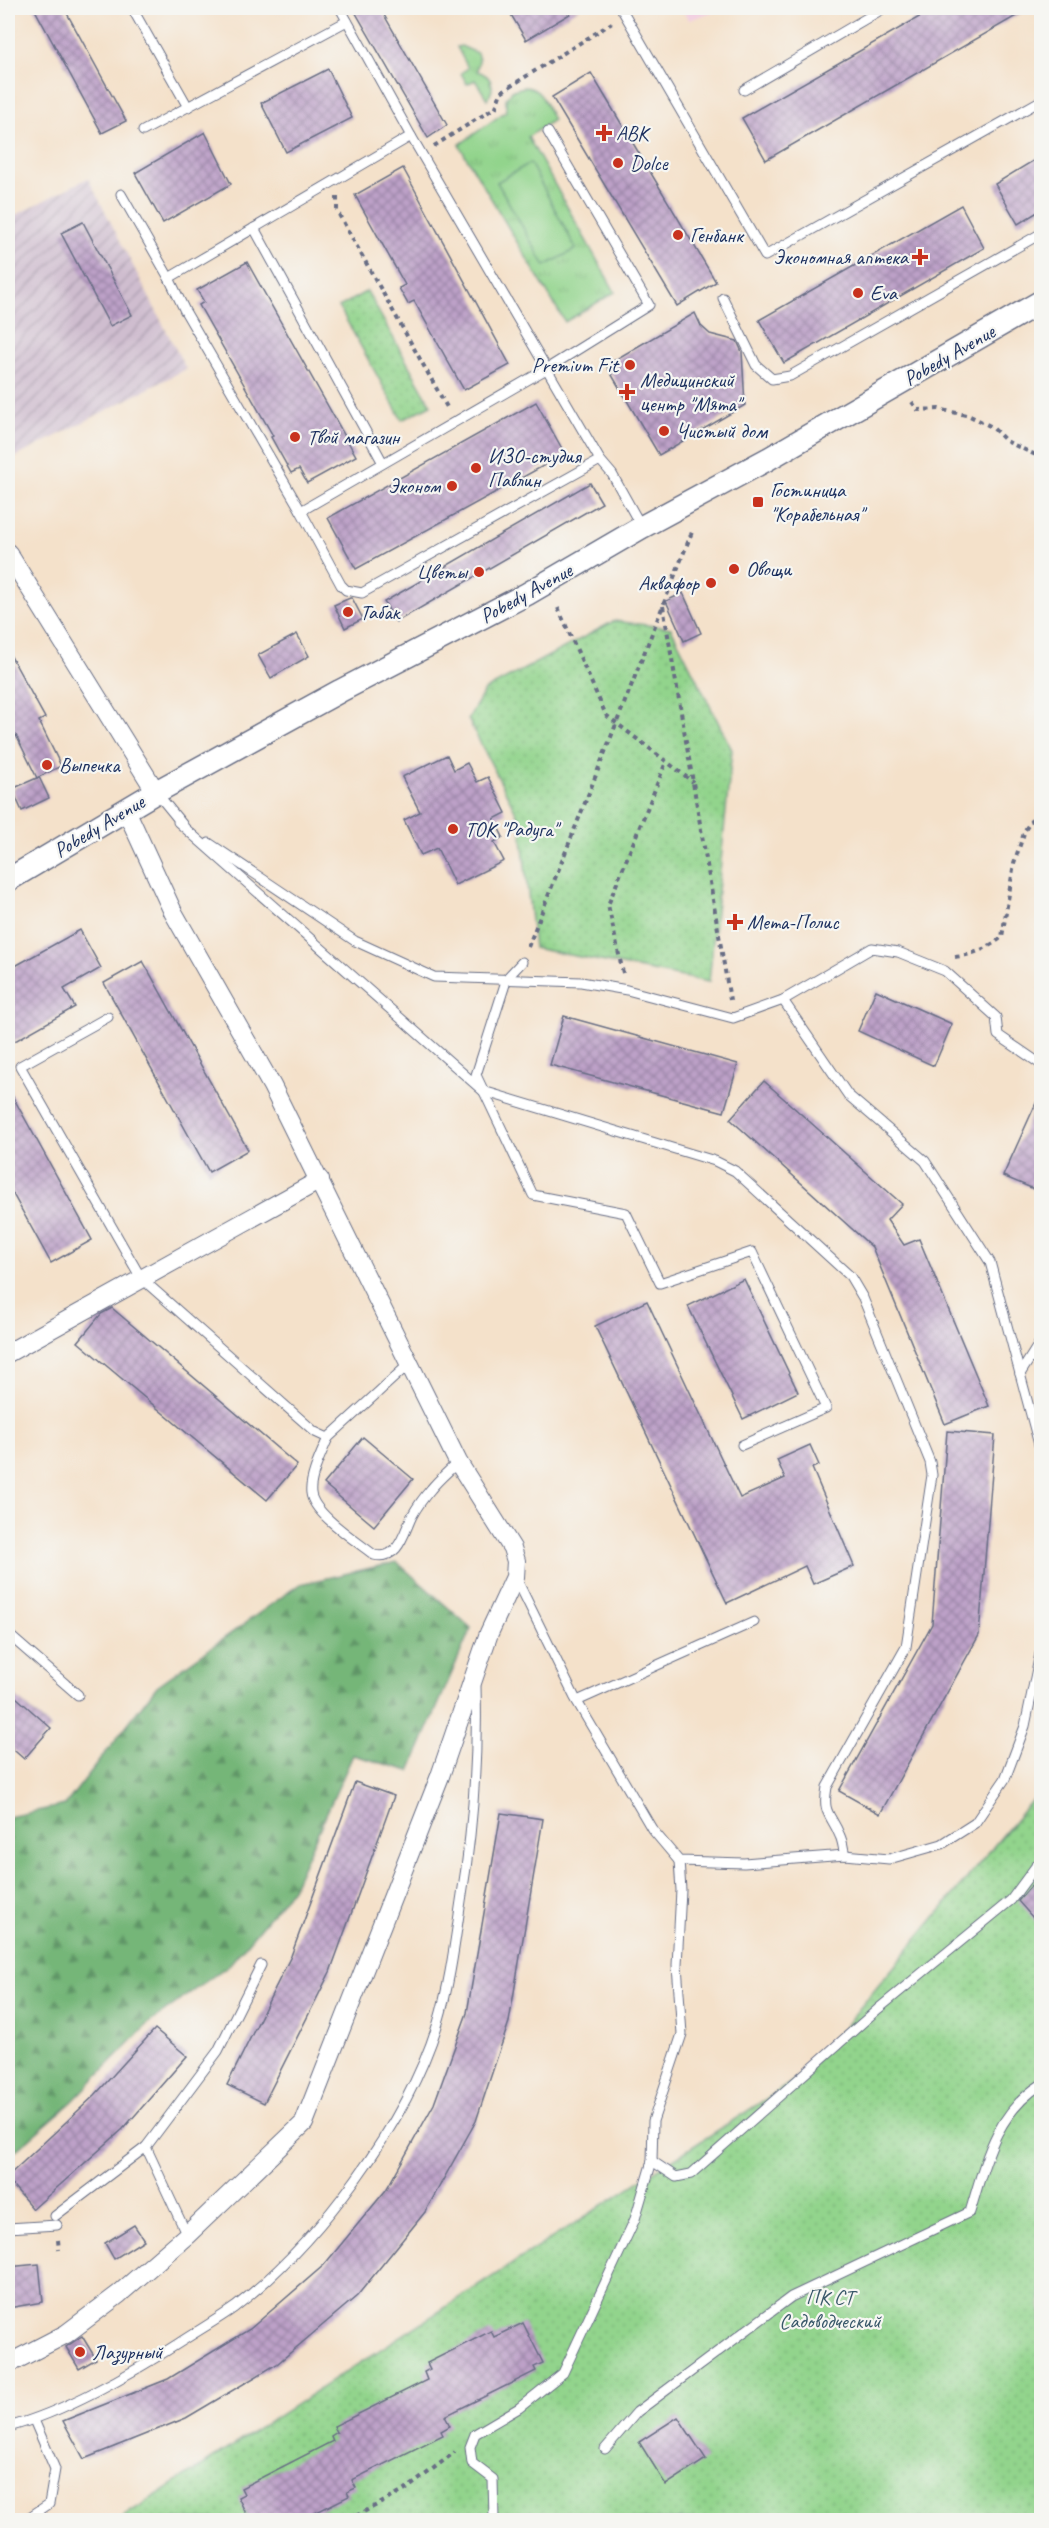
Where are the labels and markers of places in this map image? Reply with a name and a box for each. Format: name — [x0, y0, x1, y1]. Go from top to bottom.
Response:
place label: АВК — [616, 120, 651, 146]
marker: АВК — [597, 126, 611, 140]
place label: Dolce — [630, 150, 669, 176]
marker: Dolce — [611, 156, 625, 170]
place label: Генбанк — [690, 222, 745, 248]
marker: Генбанк — [671, 228, 685, 242]
place label: Экономная аптека — [773, 244, 910, 270]
marker: Экономная аптека — [913, 250, 927, 264]
place label: Eva — [870, 280, 899, 306]
marker: Eva — [851, 286, 865, 300]
place label: Premium Fit — [532, 352, 620, 378]
marker: Premium Fit — [623, 358, 637, 372]
place label: Медицинский центр "Мята" — [640, 367, 745, 417]
marker: Медицинский центр "Мята" — [618, 383, 636, 401]
place label: Чистый дом — [676, 418, 769, 444]
place label: Твой магазин — [307, 424, 401, 450]
marker: Чистый дом — [657, 424, 671, 438]
marker: Твой магазин — [288, 430, 302, 444]
place label: ИЗО-студия Павлин — [488, 443, 583, 493]
marker: ИЗО-студия Павлин — [469, 461, 483, 475]
place label: Эконом — [388, 473, 442, 499]
place label: Гостиница "Корабельная" — [770, 477, 867, 527]
marker: Эконом — [445, 479, 459, 493]
marker: Гостиница "Корабельная" — [751, 495, 765, 509]
place label: Овощи — [746, 556, 793, 582]
place label: Цветы — [416, 559, 469, 585]
marker: Овощи — [727, 562, 741, 576]
marker: Цветы — [472, 565, 486, 579]
place label: Аквафор — [638, 570, 700, 596]
marker: Аквафор — [704, 576, 718, 590]
place label: Табак — [360, 599, 402, 625]
marker: Табак — [341, 605, 355, 619]
place label: Выпечка — [59, 752, 121, 778]
marker: Выпечка — [40, 758, 54, 772]
place label: ТОК "Радуга" — [465, 816, 562, 842]
marker: ТОК "Радуга" — [446, 822, 460, 836]
place label: Мета-Полис — [747, 909, 840, 935]
marker: Мета-Полис — [728, 915, 742, 929]
place label: Лазурный — [92, 2339, 164, 2366]
marker: Лазурный — [73, 2345, 87, 2359]

